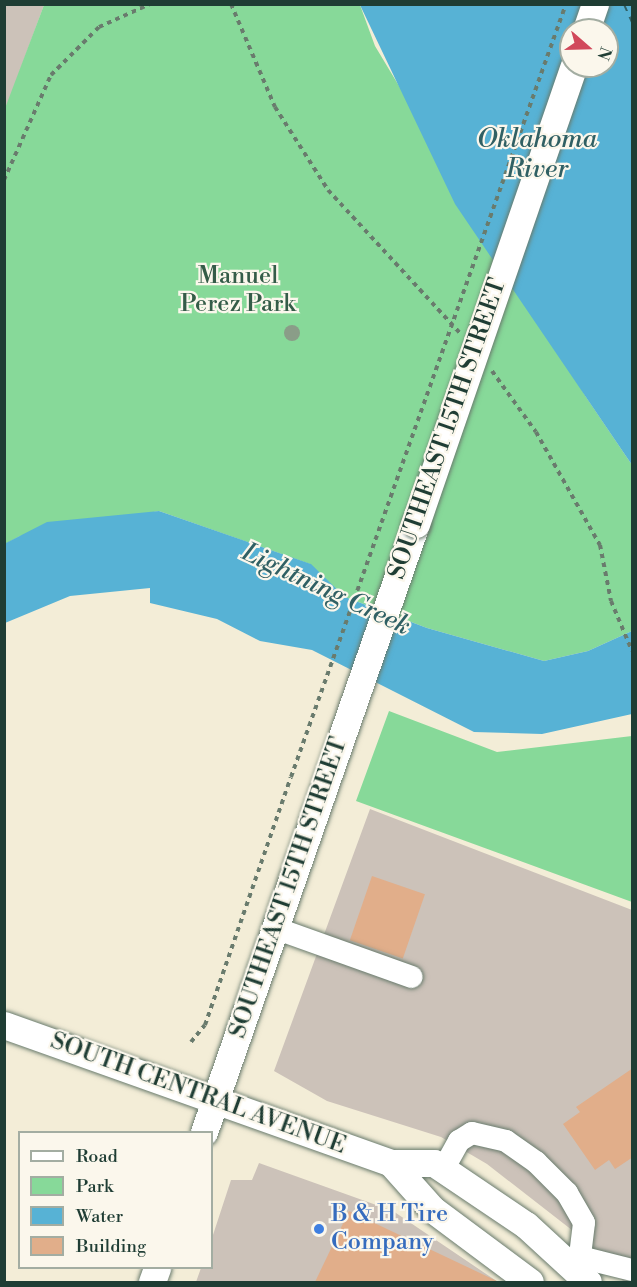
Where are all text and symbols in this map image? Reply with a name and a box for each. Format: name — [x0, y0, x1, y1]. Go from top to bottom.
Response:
north arrow — [559, 18, 619, 78]
text: N — [592, 44, 616, 63]
water label: Oklahoma River — [477, 124, 597, 186]
park label: Manuel Perez Park — [180, 263, 296, 319]
street label: SOUTHEAST 15TH STREET — [383, 275, 513, 583]
water label: Lightning Creek — [237, 537, 415, 643]
street label: SOUTHEAST 15TH STREET — [224, 734, 354, 1042]
street label: SOUTH CENTRAL AVENUE — [46, 1027, 350, 1161]
legend — [18, 1131, 213, 1269]
text: Road — [76, 1145, 118, 1168]
text: Park — [76, 1175, 113, 1198]
place label: B & H Tire Company — [331, 1201, 448, 1257]
text: Water — [76, 1205, 123, 1228]
marker: B & H Tire Company — [312, 1222, 326, 1236]
text: Building — [76, 1235, 146, 1258]

